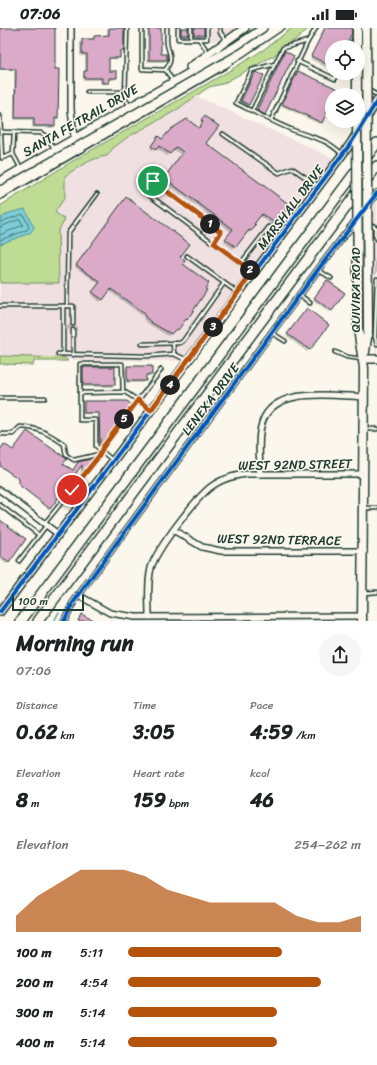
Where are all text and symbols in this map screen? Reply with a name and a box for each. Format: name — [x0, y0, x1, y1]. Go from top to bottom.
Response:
text: 07:06 — [20, 1, 61, 27]
map controls — [325, 40, 365, 128]
button: locate — [325, 40, 365, 80]
street label: SANTA FE TRAIL DRIVE — [18, 77, 143, 163]
button: layers — [325, 88, 365, 128]
street label: MARSHALL DRIVE — [251, 159, 331, 255]
pin — [136, 164, 170, 198]
icon: arrive — [142, 170, 164, 192]
pin: 1 — [200, 214, 220, 234]
text: 1 — [208, 214, 212, 233]
street label: QUIVIRA ROAD — [344, 247, 367, 332]
pin: 2 — [240, 260, 260, 280]
text: 2 — [247, 260, 253, 279]
pin: 3 — [203, 317, 223, 337]
text: 3 — [210, 317, 216, 336]
street label: LENEXA DRIVE — [175, 358, 246, 440]
pin: 4 — [160, 375, 180, 395]
text: 4 — [167, 375, 173, 394]
pin: 5 — [114, 409, 134, 429]
text: 5 — [121, 409, 127, 428]
street label: WEST 92ND STREET — [238, 452, 354, 477]
pin — [55, 473, 89, 507]
icon: check — [61, 479, 83, 501]
street label: WEST 92ND TERRACE — [217, 527, 342, 552]
text: 100 m — [18, 592, 48, 611]
scale bar — [12, 593, 84, 612]
text: Morning run — [16, 624, 134, 663]
button: share — [319, 634, 361, 676]
text: 07:06 — [16, 659, 51, 682]
text: Distance — [16, 696, 58, 715]
text: Time — [133, 696, 156, 715]
text: Pace — [250, 696, 273, 715]
text: 0.62 — [16, 715, 58, 750]
text: 3:05 — [133, 715, 175, 750]
text: 4:59 — [250, 715, 293, 750]
text: km — [58, 726, 75, 745]
text: /km — [293, 726, 316, 745]
text: Elevation — [16, 764, 61, 783]
text: Heart rate — [133, 764, 185, 783]
text: kcal — [250, 764, 270, 783]
text: 8 — [16, 783, 28, 818]
text: 159 — [133, 783, 166, 818]
text: 46 — [250, 783, 274, 818]
text: m — [28, 794, 39, 813]
text: bpm — [166, 794, 189, 813]
text: Elevation — [16, 833, 69, 856]
text: 254–262 m — [294, 833, 361, 856]
text: 100 m — [16, 941, 51, 964]
text: 5:11 — [80, 941, 103, 964]
text: 200 m — [16, 971, 53, 994]
text: 4:54 — [80, 971, 108, 994]
text: 300 m — [16, 1001, 53, 1024]
text: 5:14 — [80, 1001, 106, 1024]
text: 400 m — [16, 1031, 54, 1054]
text: 5:14 — [80, 1031, 106, 1054]

